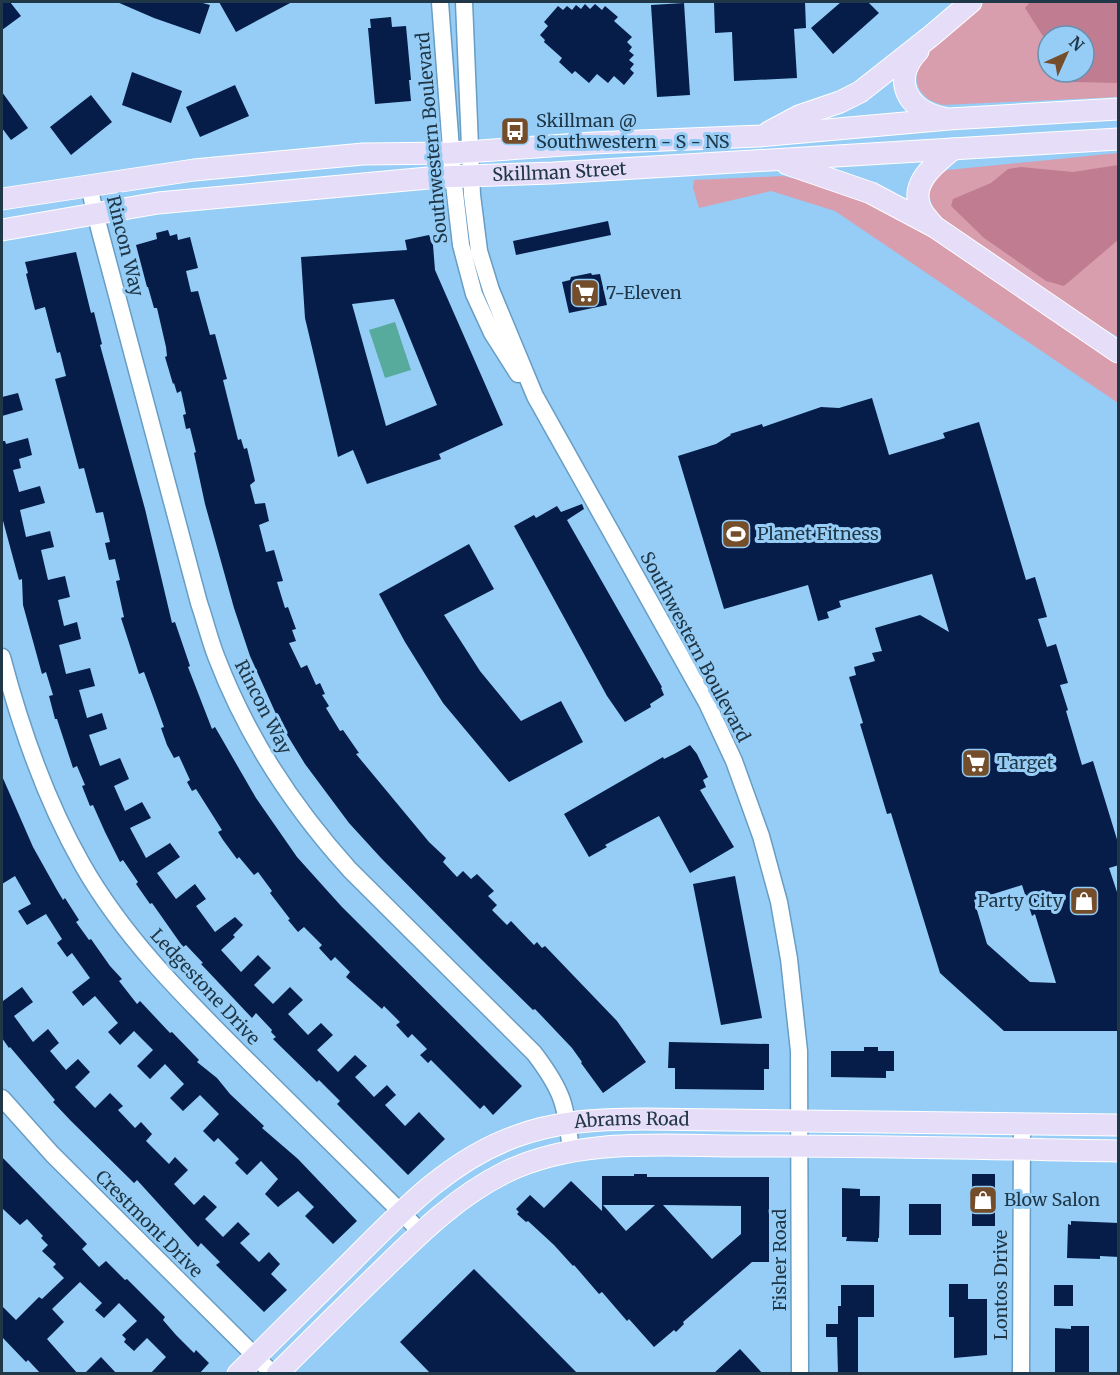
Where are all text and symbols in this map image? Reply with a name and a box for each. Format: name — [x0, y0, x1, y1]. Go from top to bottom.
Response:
north arrow — [1036, 24, 1096, 84]
street label: Southwestern Boulevard — [411, 31, 452, 245]
text: N — [1065, 32, 1088, 55]
place label: Skillman @ Southwestern - S - NS — [536, 109, 730, 153]
bus stop icon: Skillman @ Southwestern - S - NS — [499, 115, 531, 147]
street label: Skillman Street — [492, 157, 627, 186]
street label: Rincon Way — [102, 193, 149, 299]
supermarket icon: 7-Eleven — [569, 277, 601, 309]
place label: 7-Eleven — [606, 281, 682, 304]
sports icon: Planet Fitness — [720, 518, 752, 550]
place label: Planet Fitness — [757, 522, 879, 545]
street label: Southwestern Boulevard — [635, 548, 756, 746]
street label: Rincon Way — [230, 656, 297, 758]
supermarket icon: Target — [960, 747, 992, 779]
place label: Target — [997, 751, 1054, 774]
shop icon: Party City — [1068, 885, 1100, 917]
place label: Party City — [977, 889, 1064, 912]
street label: Ledgestone Drive — [146, 924, 265, 1050]
street label: Abrams Road — [572, 1107, 690, 1133]
street label: Crestmont Drive — [91, 1165, 208, 1282]
shop icon: Blow Salon — [967, 1184, 999, 1216]
place label: Blow Salon — [1004, 1188, 1100, 1211]
street label: Fisher Road — [768, 1209, 791, 1311]
street label: Lontos Drive — [989, 1230, 1012, 1340]

